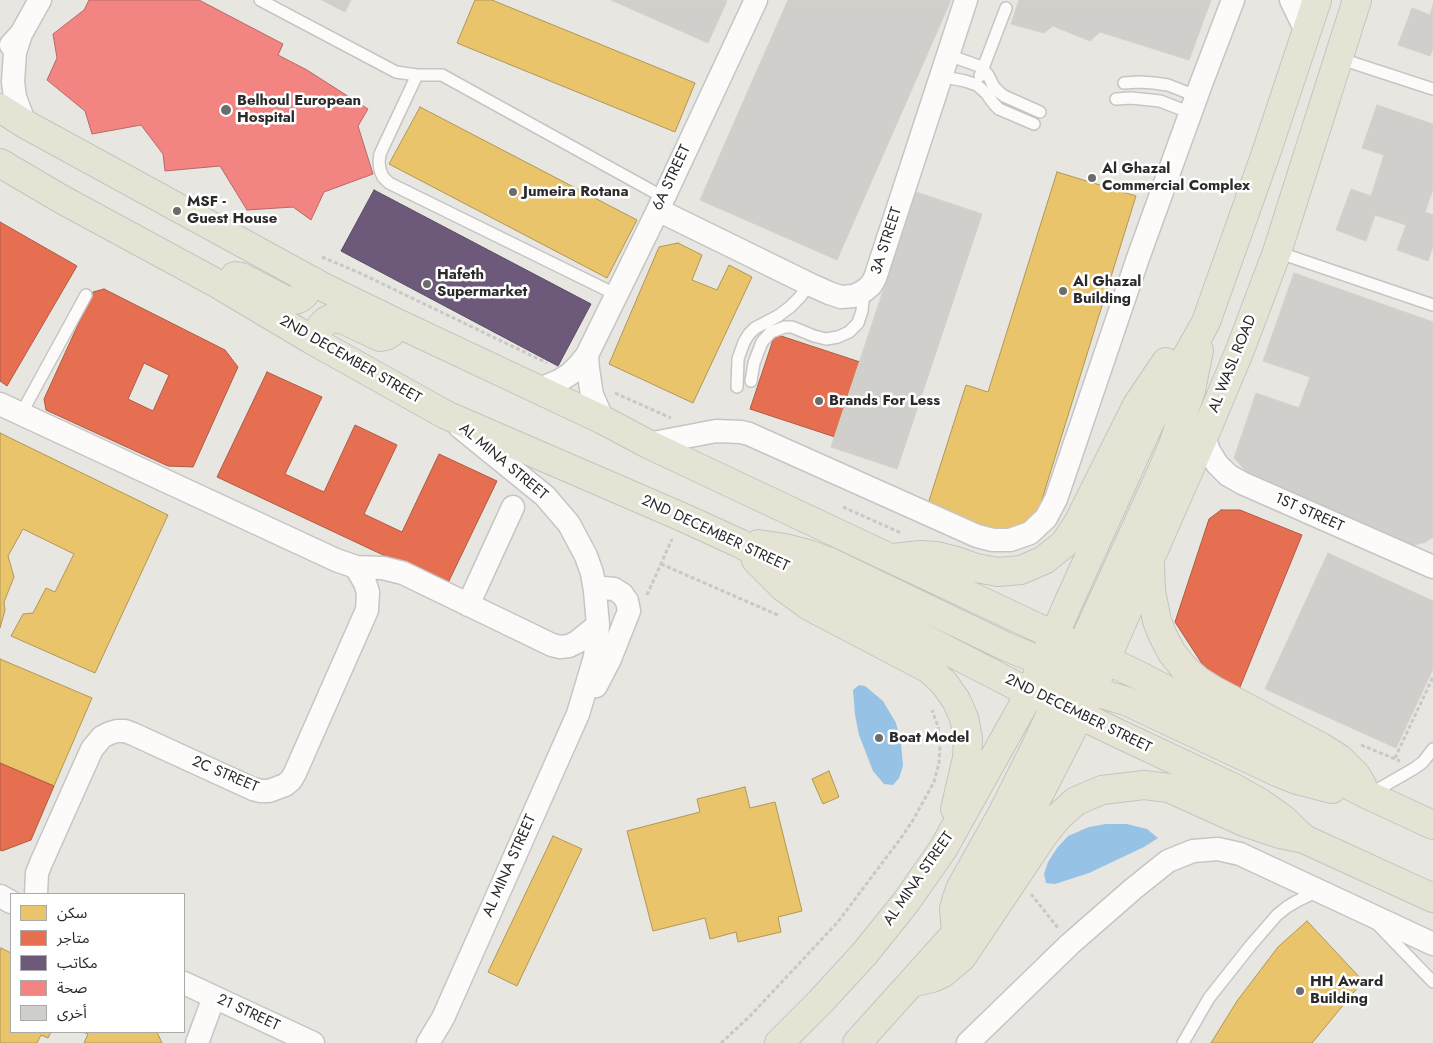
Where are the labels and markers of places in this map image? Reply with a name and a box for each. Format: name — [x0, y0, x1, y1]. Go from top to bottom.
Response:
place label: Belhoul European Hospital — [237, 92, 361, 127]
marker: Belhoul European Hospital — [219, 103, 233, 117]
place label: Al Ghazal Commercial Complex — [1102, 160, 1250, 195]
marker: Al Ghazal Commercial Complex — [1086, 172, 1098, 184]
place label: Jumeira Rotana — [523, 183, 628, 201]
marker: Jumeira Rotana — [507, 186, 519, 198]
place label: MSF - Guest House — [187, 193, 277, 228]
marker: MSF - Guest House — [171, 205, 183, 217]
place label: Hafeth Supermarket — [437, 266, 527, 301]
place label: Al Ghazal Building — [1073, 273, 1141, 308]
marker: Hafeth Supermarket — [421, 278, 433, 290]
marker: Al Ghazal Building — [1057, 285, 1069, 297]
place label: Brands For Less — [829, 392, 940, 410]
marker: Brands For Less — [813, 395, 825, 407]
place label: Boat Model — [889, 729, 969, 747]
marker: Boat Model — [873, 732, 885, 744]
place label: HH Award Building — [1310, 973, 1383, 1008]
marker: HH Award Building — [1294, 985, 1306, 997]

